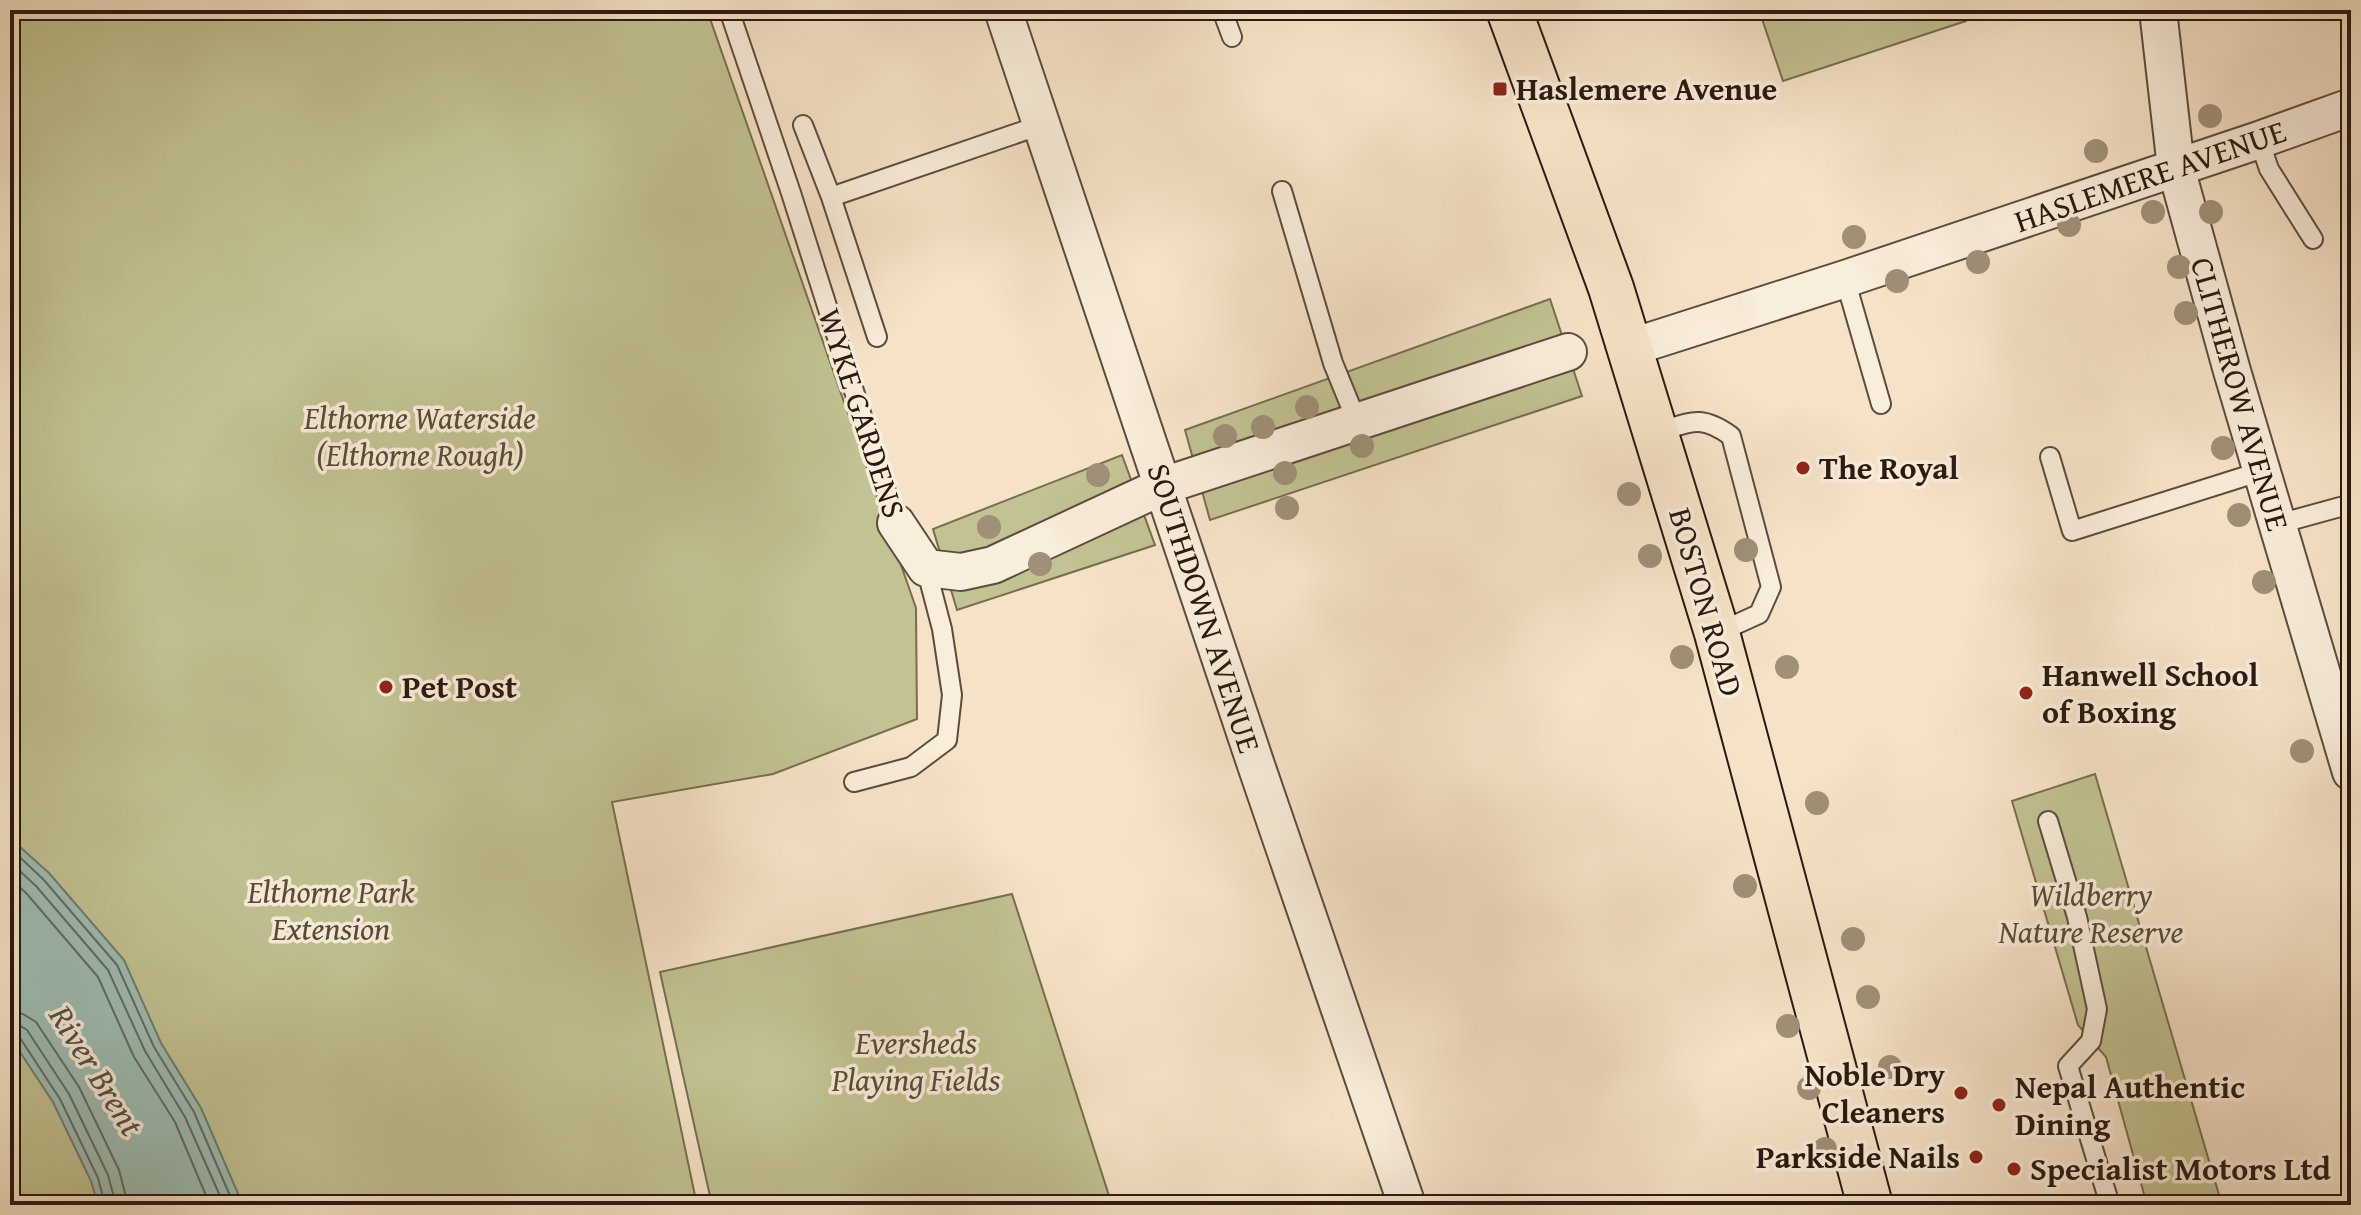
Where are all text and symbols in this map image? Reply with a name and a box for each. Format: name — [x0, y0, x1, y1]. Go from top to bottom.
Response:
place label: Haslemere Avenue — [1516, 65, 1777, 112]
marker: Haslemere Avenue — [1491, 80, 1509, 98]
street label: HASLEMERE AVENUE — [2008, 107, 2292, 244]
street label: CLITHEROW AVENUE — [2179, 252, 2302, 536]
street label: WYKE GARDENS — [807, 302, 918, 524]
park label: Elthorne Waterside (Elthorne Rough) — [303, 394, 536, 478]
place label: The Royal — [1819, 444, 1959, 491]
street label: SOUTHDOWN AVENUE — [1136, 457, 1273, 759]
marker: The Royal — [1794, 459, 1812, 477]
street label: BOSTON ROAD — [1657, 502, 1756, 702]
place label: Hanwell School of Boxing — [2042, 651, 2259, 735]
place label: Pet Post — [402, 663, 517, 710]
marker: Pet Post — [377, 678, 395, 696]
marker: Hanwell School of Boxing — [2017, 684, 2035, 702]
park label: Elthorne Park Extension — [246, 868, 415, 952]
park label: Wildberry Nature Reserve — [1998, 871, 2184, 955]
water label: River Brent — [37, 994, 158, 1146]
park label: Eversheds Playing Fields — [831, 1019, 1001, 1103]
place label: Noble Dry Cleaners — [1804, 1051, 1946, 1135]
place label: Nepal Authentic Dining — [2015, 1063, 2245, 1147]
marker: Noble Dry Cleaners — [1952, 1084, 1970, 1102]
marker: Nepal Authentic Dining — [1990, 1096, 2008, 1114]
place label: Parkside Nails — [1756, 1133, 1960, 1180]
place label: Specialist Motors Ltd — [2030, 1145, 2332, 1192]
marker: Parkside Nails — [1967, 1148, 1985, 1166]
marker: Specialist Motors Ltd — [2005, 1160, 2023, 1178]

